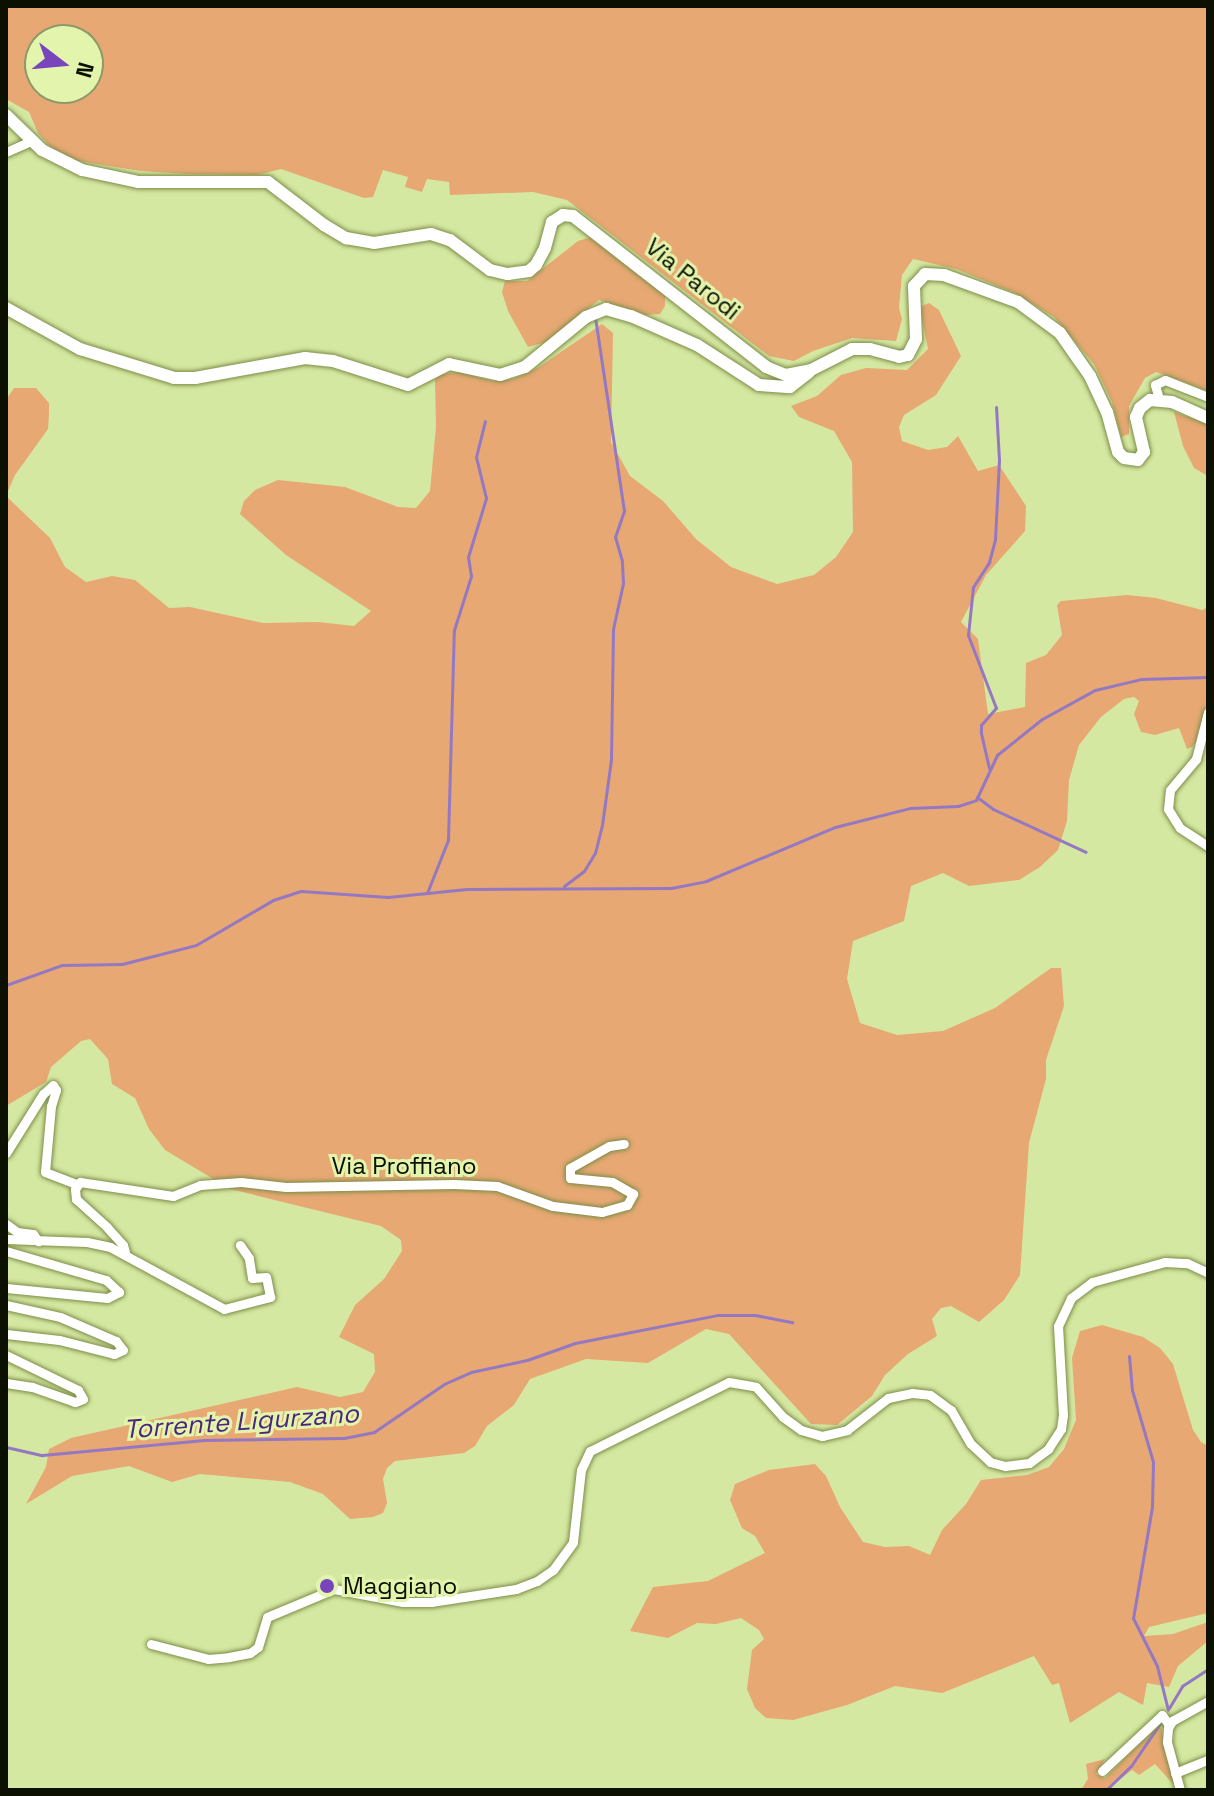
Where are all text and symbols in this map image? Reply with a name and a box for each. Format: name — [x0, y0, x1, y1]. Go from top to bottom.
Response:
north arrow — [24, 24, 104, 104]
text: N — [70, 59, 101, 81]
street label: Via Parodi — [640, 232, 746, 326]
street label: Via Proffiano — [331, 1152, 477, 1180]
water label: Torrente Ligurzano — [122, 1398, 360, 1446]
place label: Maggiano — [343, 1572, 457, 1600]
marker: Maggiano — [318, 1577, 336, 1595]

